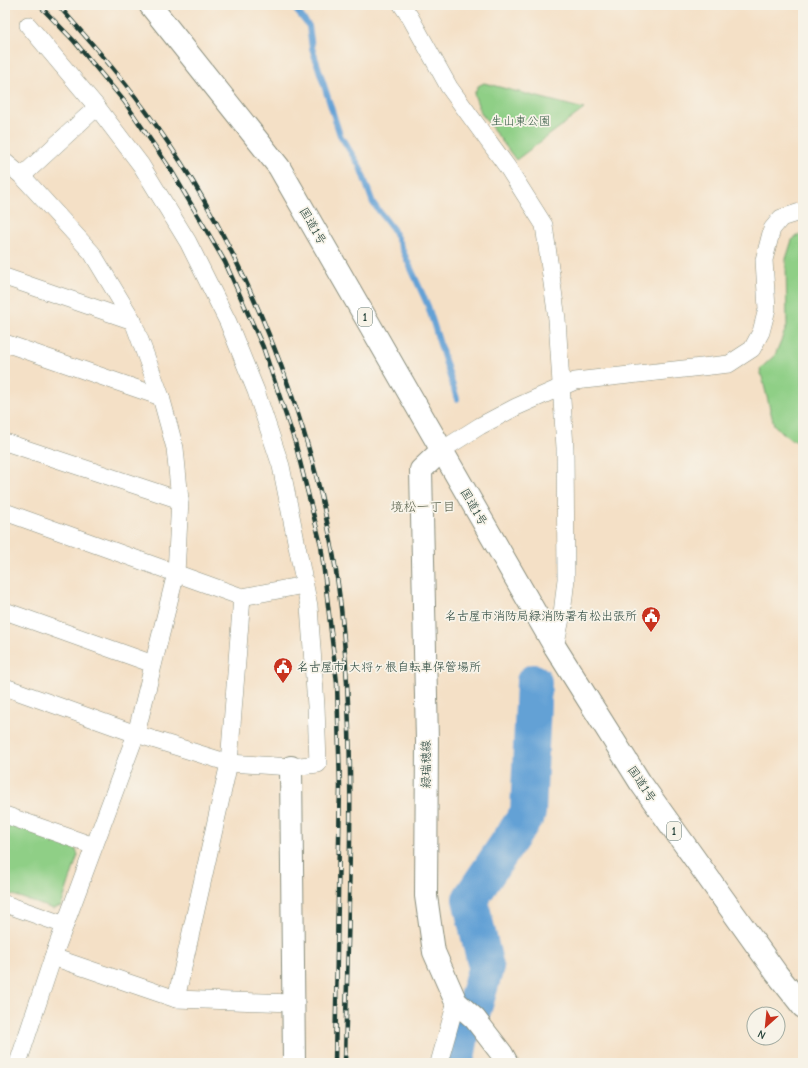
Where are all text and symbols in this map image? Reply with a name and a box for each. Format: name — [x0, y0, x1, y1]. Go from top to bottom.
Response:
park label: 生山東公園 — [491, 114, 551, 128]
street label: 国道1号 — [297, 205, 329, 247]
road number: 1 — [358, 308, 372, 326]
street label: 国道1号 — [458, 486, 490, 528]
district label: 境松一丁目 — [390, 499, 456, 514]
public building icon: 名古屋市消防局緑消防署有松出張所 — [640, 605, 662, 633]
place label: 名古屋市消防局緑消防署有松出張所 — [445, 609, 637, 623]
public building icon: 名古屋市 大将ヶ根自転車保管場所 — [272, 656, 294, 684]
place label: 名古屋市 大将ヶ根自転車保管場所 — [297, 660, 481, 674]
street label: 緑瑞穂線 — [419, 740, 433, 788]
street label: 国道1号 — [625, 763, 659, 805]
road number: 1 — [667, 822, 681, 840]
north arrow — [746, 1006, 786, 1046]
text: N — [756, 1027, 768, 1042]

